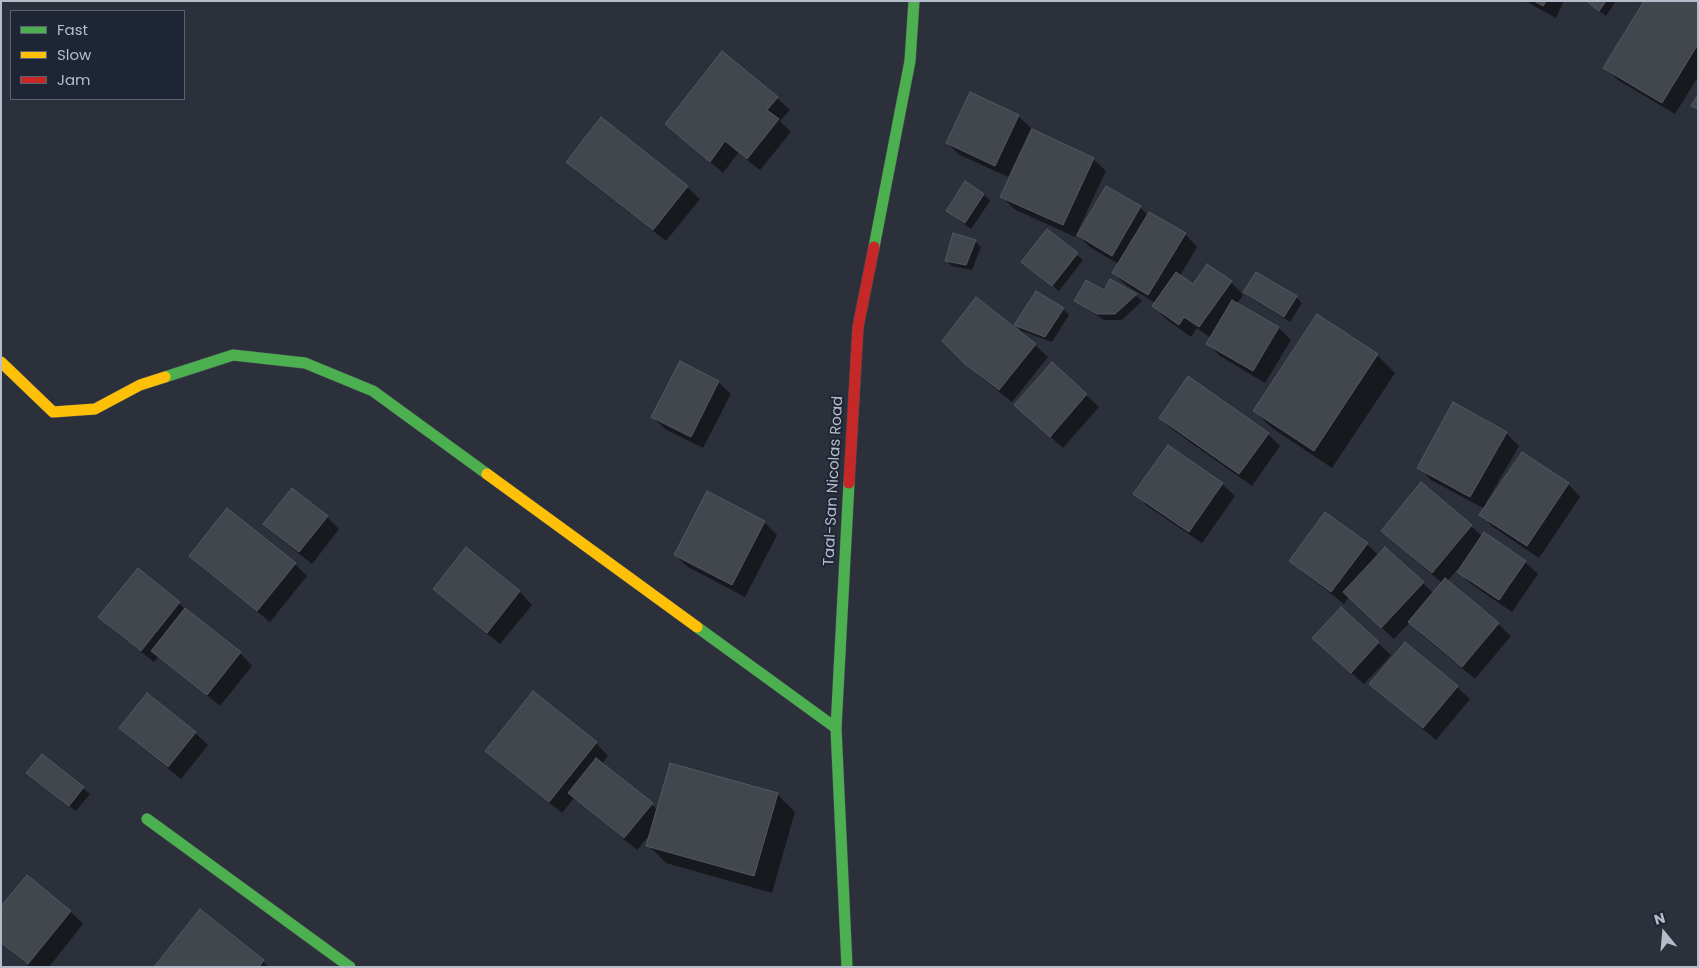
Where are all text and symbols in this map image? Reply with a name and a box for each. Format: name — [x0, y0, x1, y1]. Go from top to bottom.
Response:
legend — [10, 10, 185, 100]
text: Fast — [57, 19, 88, 40]
text: Slow — [57, 44, 91, 65]
text: Jam — [57, 69, 91, 90]
street label: Taal-San Nicolas Road — [821, 395, 847, 567]
north arrow — [1639, 908, 1689, 958]
text: N — [1652, 908, 1668, 930]

